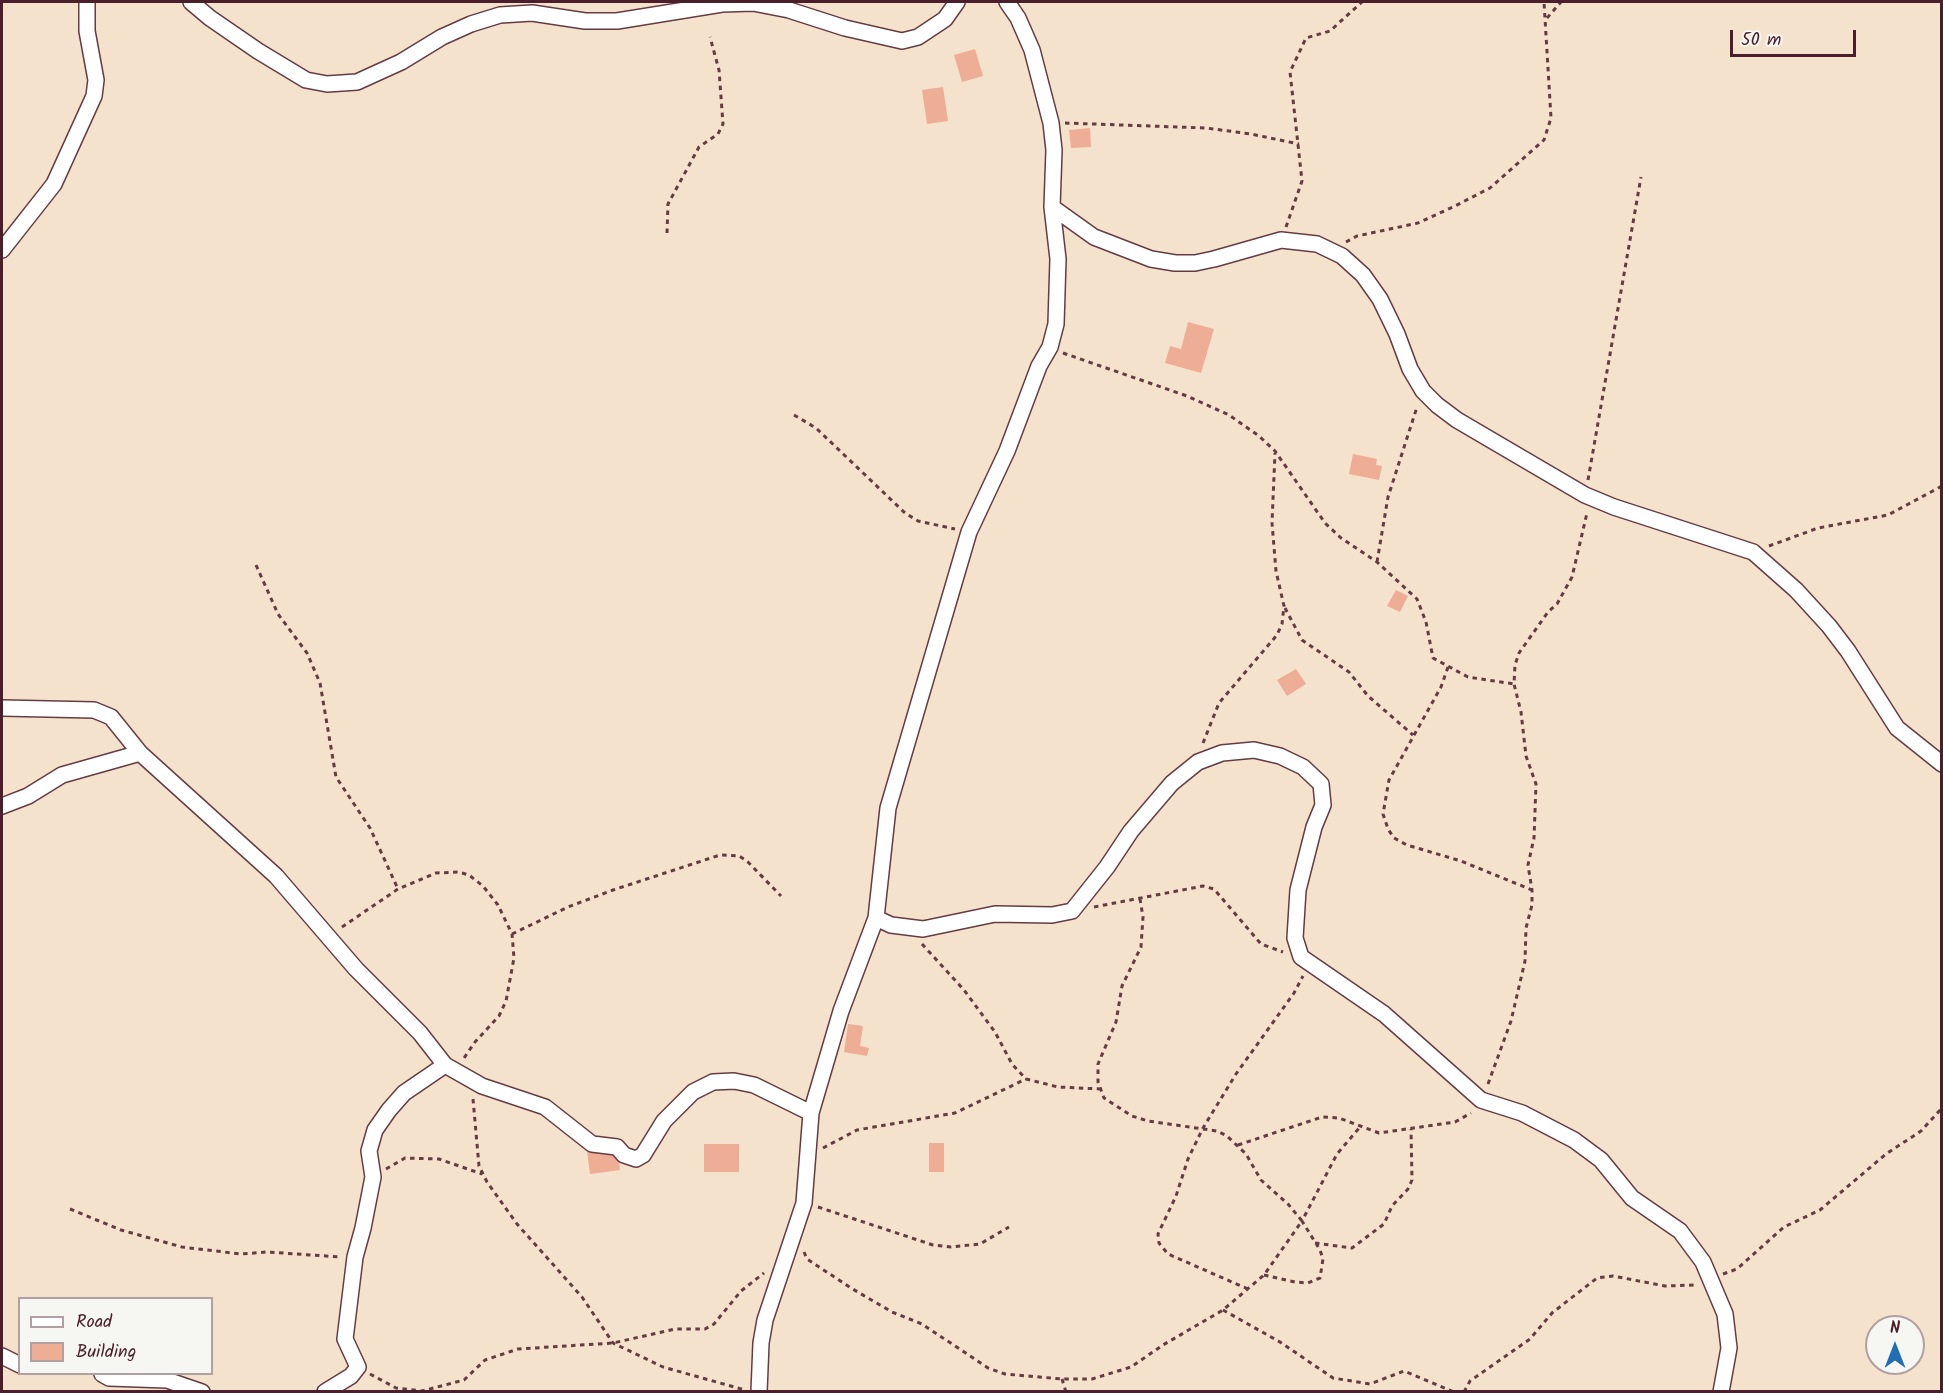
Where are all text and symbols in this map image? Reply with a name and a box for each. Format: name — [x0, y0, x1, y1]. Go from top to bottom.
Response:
scale bar — [1733, 18, 1859, 56]
text: 50 m — [1741, 26, 1781, 55]
legend — [18, 1297, 213, 1375]
text: Road — [76, 1308, 112, 1337]
north arrow — [1865, 1315, 1925, 1375]
text: N — [1890, 1316, 1900, 1341]
text: Building — [76, 1338, 136, 1367]

